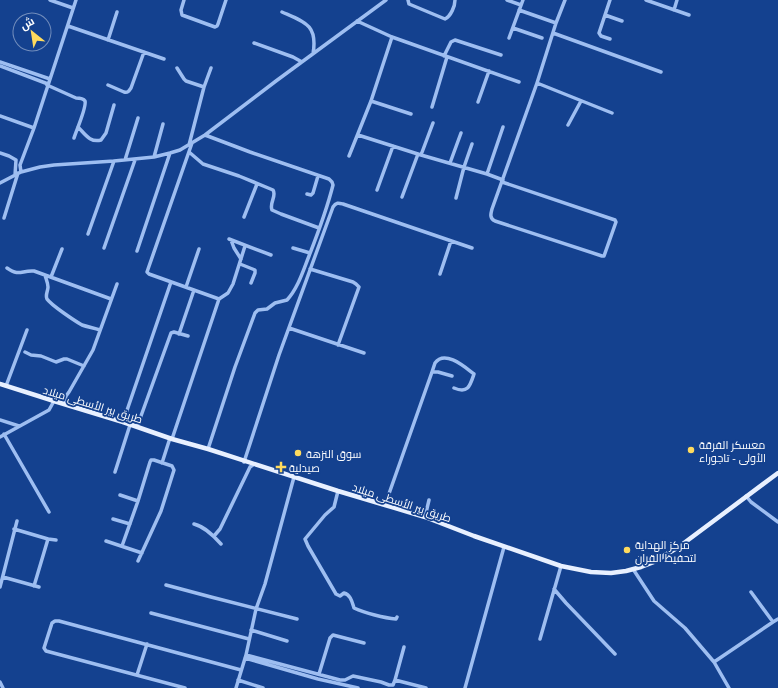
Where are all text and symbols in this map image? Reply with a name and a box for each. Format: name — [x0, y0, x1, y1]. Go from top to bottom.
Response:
north arrow — [12, 12, 52, 52]
text: ش — [17, 13, 37, 33]
street label: طريق بير الأسطى ميلاد — [41, 382, 145, 426]
place label: معسكر الفرقة الأولى - تاجوراء — [699, 437, 766, 465]
marker: معسكر الفرقة الأولى - تاجوراء — [686, 445, 696, 455]
place label: سوق النزهة — [306, 446, 361, 461]
marker: سوق النزهة — [293, 448, 303, 458]
place label: صيدلية — [289, 460, 320, 475]
marker: صيدلية — [276, 462, 286, 472]
street label: طريق بير الأسطى ميلاد — [351, 479, 453, 525]
place label: مركز الهداية لتحفيظ القران — [635, 537, 696, 565]
marker: مركز الهداية لتحفيظ القران — [622, 545, 632, 555]

